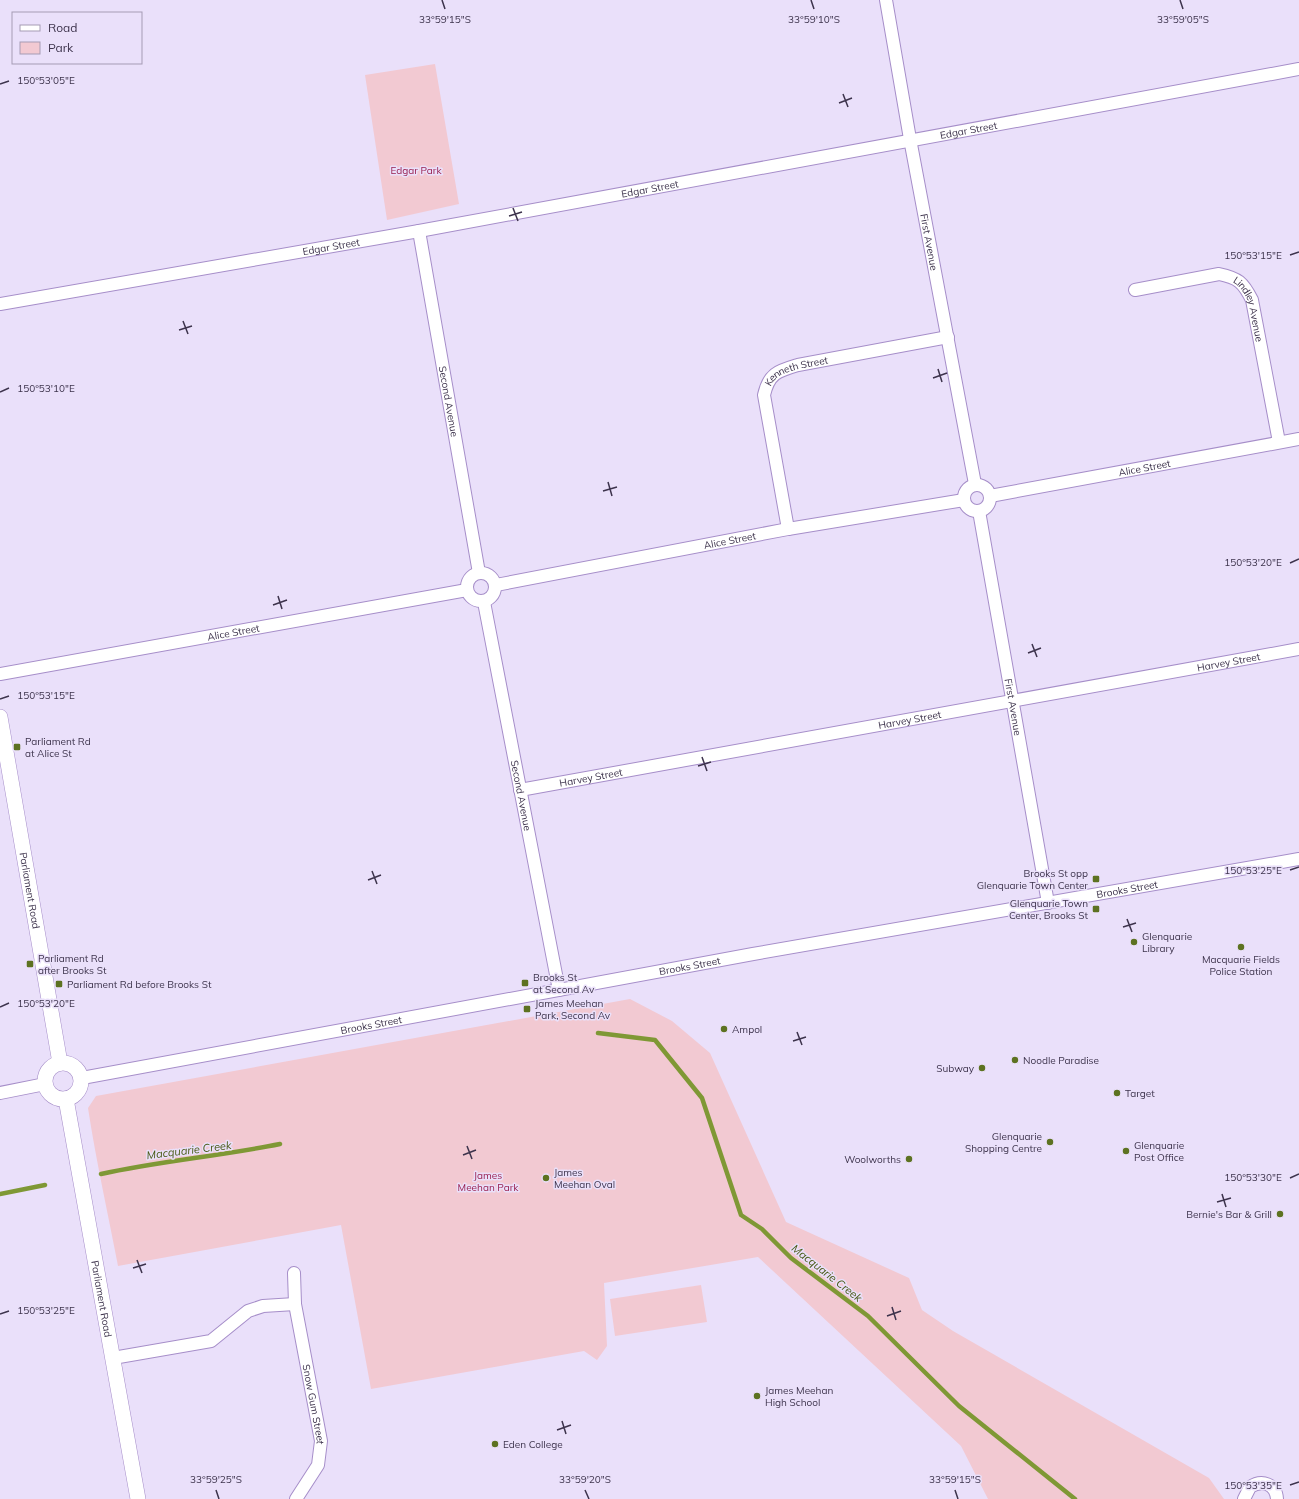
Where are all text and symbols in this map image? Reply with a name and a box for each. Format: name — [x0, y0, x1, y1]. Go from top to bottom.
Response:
legend — [12, 12, 142, 64]
text: 33°59'15"S — [419, 13, 471, 26]
text: 33°59'10"S — [788, 13, 840, 26]
text: 33°59'05"S — [1157, 13, 1209, 26]
text: Road — [48, 20, 77, 35]
text: Park — [48, 40, 74, 55]
text: 150°53'05"E — [17, 74, 75, 87]
street label: Edgar Street — [939, 118, 999, 141]
park label: Edgar Park — [390, 164, 442, 177]
street label: Edgar Street — [620, 177, 680, 200]
street label: First Avenue — [918, 213, 941, 272]
street label: Edgar Street — [301, 235, 361, 258]
text: 150°53'15"E — [1224, 249, 1282, 262]
street label: Lindley Avenue — [1231, 273, 1266, 343]
street label: Kenneth Street — [761, 353, 829, 388]
street label: Second Avenue — [436, 365, 461, 438]
text: 150°53'10"E — [17, 382, 75, 395]
street label: Alice Street — [1117, 456, 1172, 479]
street label: Alice Street — [703, 529, 757, 552]
text: 150°53'20"E — [1224, 556, 1282, 569]
street label: Alice Street — [206, 621, 261, 643]
street label: Harvey Street — [1196, 650, 1262, 674]
street label: First Avenue — [1002, 678, 1025, 736]
text: 150°53'15"E — [17, 689, 75, 702]
street label: Harvey Street — [877, 707, 943, 732]
place label: Parliament Rd at Alice St — [25, 735, 91, 760]
marker: Parliament Rd at Alice St — [12, 742, 22, 752]
street label: Second Avenue — [508, 759, 535, 832]
street label: Harvey Street — [558, 765, 624, 789]
street label: Parliament Road — [17, 851, 43, 930]
text: 150°53'25"E — [1224, 864, 1282, 877]
place label: Brooks St opp Glenquarie Town Center — [977, 867, 1088, 892]
marker: Brooks St opp Glenquarie Town Center — [1091, 874, 1101, 884]
street label: Brooks Street — [1095, 877, 1159, 901]
place label: Glenquarie Town Center, Brooks St — [1009, 897, 1088, 922]
marker: Glenquarie Town Center, Brooks St — [1091, 904, 1101, 914]
place label: Glenquarie Library — [1142, 930, 1192, 955]
marker: Glenquarie Library — [1129, 937, 1139, 947]
marker: Macquarie Fields Police Station — [1236, 942, 1246, 952]
place label: Parliament Rd after Brooks St — [38, 952, 107, 977]
place label: Macquarie Fields Police Station — [1202, 953, 1280, 978]
street label: Brooks Street — [658, 954, 722, 978]
marker: Parliament Rd after Brooks St — [25, 959, 35, 969]
place label: Brooks St at Second Av — [533, 971, 595, 996]
place label: Parliament Rd before Brooks St — [67, 978, 212, 991]
marker: Brooks St at Second Av — [520, 978, 530, 988]
marker: Parliament Rd before Brooks St — [54, 979, 64, 989]
text: 150°53'20"E — [17, 997, 75, 1010]
place label: James Meehan Park, Second Av — [535, 997, 611, 1022]
marker: James Meehan Park, Second Av — [522, 1004, 532, 1014]
street label: Brooks Street — [339, 1012, 403, 1037]
place label: Ampol — [732, 1023, 762, 1036]
marker: Ampol — [719, 1024, 729, 1034]
place label: Noodle Paradise — [1023, 1054, 1099, 1067]
marker: Noodle Paradise — [1010, 1055, 1020, 1065]
place label: Subway — [936, 1062, 975, 1075]
marker: Subway — [977, 1063, 987, 1073]
place label: Target — [1125, 1087, 1155, 1100]
marker: Target — [1112, 1088, 1122, 1098]
place label: Glenquarie Shopping Centre — [965, 1130, 1042, 1155]
marker: Glenquarie Shopping Centre — [1045, 1137, 1055, 1147]
water label: Macquarie Creek — [146, 1138, 233, 1162]
place label: Glenquarie Post Office — [1134, 1139, 1184, 1164]
marker: Glenquarie Post Office — [1121, 1146, 1131, 1156]
place label: Woolworths — [844, 1153, 901, 1166]
marker: Woolworths — [904, 1154, 914, 1164]
place label: James Meehan Oval — [554, 1166, 615, 1191]
park label: James Meehan Park — [458, 1169, 519, 1194]
text: 150°53'30"E — [1224, 1171, 1282, 1184]
marker: James Meehan Oval — [541, 1173, 551, 1183]
place label: Bernie's Bar & Grill — [1186, 1208, 1272, 1221]
marker: Bernie's Bar & Grill — [1275, 1209, 1285, 1219]
water label: Macquarie Creek — [789, 1241, 865, 1305]
street label: Parliament Road — [89, 1260, 115, 1338]
text: 150°53'25"E — [17, 1304, 75, 1317]
street label: Snow Gum Street — [300, 1363, 327, 1445]
place label: James Meehan High School — [765, 1384, 833, 1409]
marker: James Meehan High School — [752, 1391, 762, 1401]
place label: Eden College — [503, 1438, 563, 1451]
marker: Eden College — [490, 1439, 500, 1449]
text: 33°59'25"S — [190, 1473, 242, 1486]
text: 33°59'20"S — [559, 1473, 611, 1486]
text: 33°59'15"S — [929, 1473, 981, 1486]
text: 150°53'35"E — [1224, 1479, 1282, 1492]

